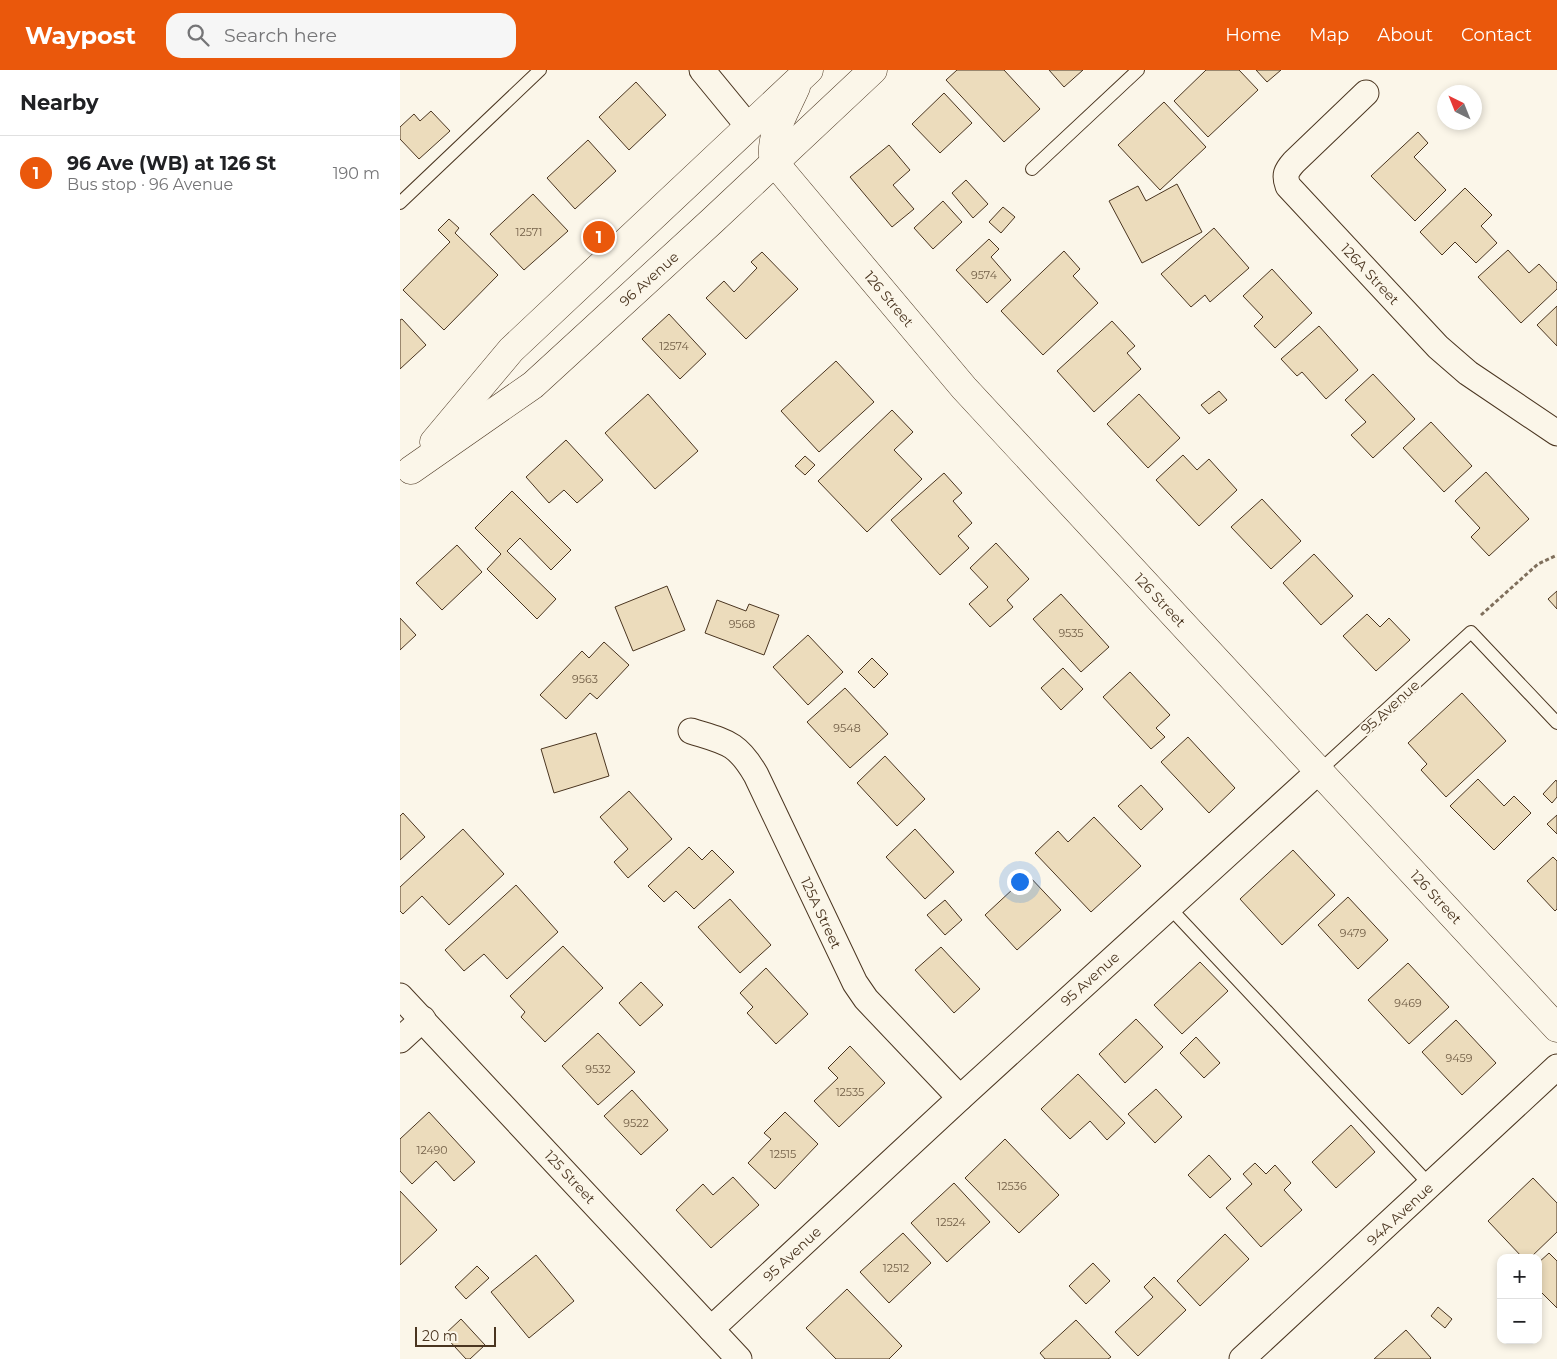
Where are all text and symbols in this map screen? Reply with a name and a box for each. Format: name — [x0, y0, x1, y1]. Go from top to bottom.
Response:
search box — [166, 13, 516, 58]
text: Waypost — [25, 21, 136, 50]
icon: search — [184, 21, 212, 49]
text: Search here — [224, 24, 337, 47]
text: Home — [1225, 24, 1281, 46]
text: Map — [1309, 24, 1349, 46]
text: About — [1377, 24, 1433, 46]
text: Contact — [1461, 24, 1532, 46]
north arrow — [1437, 85, 1482, 130]
text: Nearby — [20, 90, 99, 115]
text: 96 Ave (WB) at 126 St — [67, 152, 276, 175]
text: 1 — [33, 164, 39, 183]
text: 190 m — [333, 164, 380, 183]
text: Bus stop · 96 Avenue — [67, 175, 233, 194]
pin: 1 — [583, 218, 615, 256]
house number: 12571 — [516, 225, 542, 239]
street label: 126A Street — [1337, 239, 1403, 309]
street label: 96 Avenue — [616, 248, 682, 310]
street label: 126 Street — [860, 267, 918, 331]
house number: 9574 — [971, 268, 998, 282]
house number: 12574 — [659, 339, 689, 353]
street label: 126 Street — [1130, 569, 1190, 631]
house number: 9568 — [729, 617, 755, 631]
house number: 9535 — [1058, 626, 1084, 640]
house number: 9563 — [572, 672, 598, 686]
street label: 95 Avenue — [1357, 676, 1423, 738]
house number: 9548 — [833, 721, 861, 735]
street label: 126 Street — [1406, 866, 1466, 928]
your location — [1007, 869, 1033, 895]
street label: 125A Street — [797, 874, 846, 952]
house number: 9479 — [1340, 926, 1367, 940]
street label: 95 Avenue — [1057, 948, 1123, 1010]
house number: 9469 — [1394, 996, 1422, 1010]
house number: 9459 — [1446, 1051, 1473, 1065]
house number: 9532 — [585, 1062, 611, 1076]
house number: 12535 — [836, 1085, 864, 1099]
house number: 9522 — [623, 1116, 649, 1130]
house number: 12490 — [416, 1143, 448, 1157]
street label: 125 Street — [541, 1146, 600, 1208]
house number: 12515 — [770, 1147, 796, 1161]
house number: 12536 — [997, 1179, 1027, 1193]
street label: 94A Avenue — [1363, 1179, 1437, 1249]
house number: 12524 — [936, 1215, 967, 1229]
street label: 95 Avenue — [759, 1223, 825, 1285]
map controls — [1497, 1254, 1542, 1344]
button: + — [1497, 1254, 1542, 1299]
house number: 12512 — [883, 1261, 909, 1275]
button: − — [1497, 1299, 1542, 1344]
scale bar — [415, 1324, 496, 1347]
text: 20 m — [422, 1327, 458, 1345]

